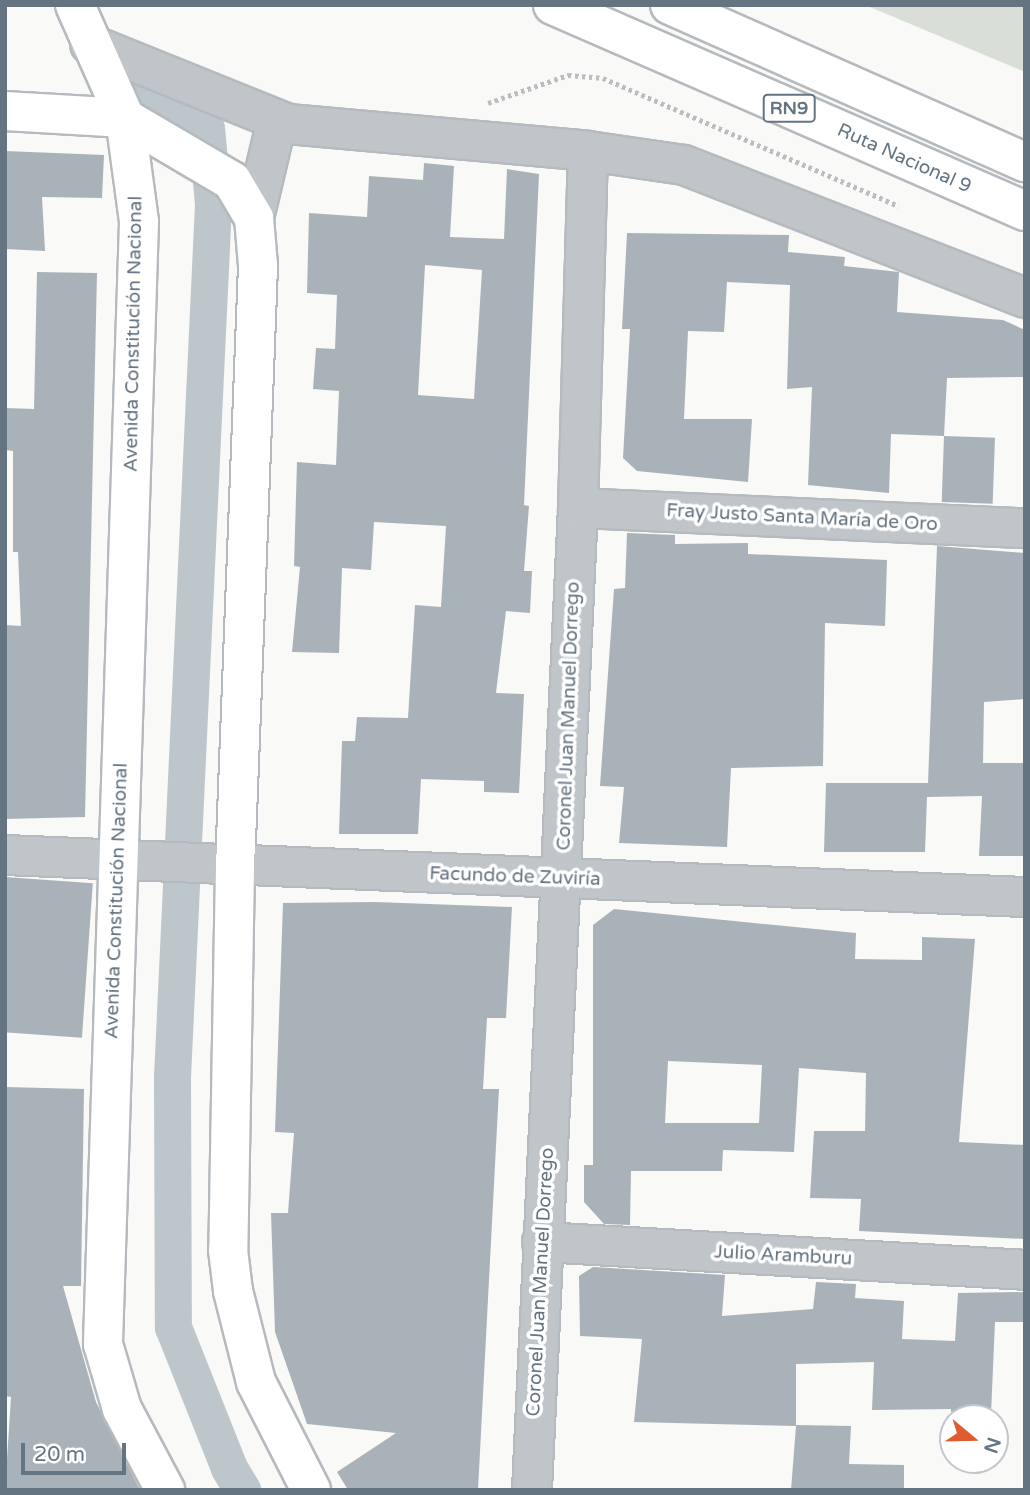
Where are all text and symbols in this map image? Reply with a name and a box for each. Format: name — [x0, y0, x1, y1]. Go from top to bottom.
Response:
road number: RN9 — [761, 94, 817, 122]
street label: Ruta Nacional 9 — [834, 119, 974, 199]
street label: Avenida Constitución Nacional — [120, 196, 148, 472]
street label: Fray Justo Santa María de Oro — [666, 500, 938, 536]
street label: Coronel Juan Manuel Dorrego — [553, 581, 585, 851]
street label: Avenida Constitución Nacional — [101, 763, 133, 1039]
street label: Facundo de Zuviría — [429, 863, 601, 891]
street label: Coronel Juan Manuel Dorrego — [523, 1147, 559, 1417]
street label: Julio Aramburu — [713, 1241, 853, 1271]
north arrow — [939, 1404, 1009, 1474]
scale bar — [24, 1428, 130, 1472]
text: N — [979, 1434, 1005, 1456]
text: 20 m — [34, 1442, 85, 1467]

